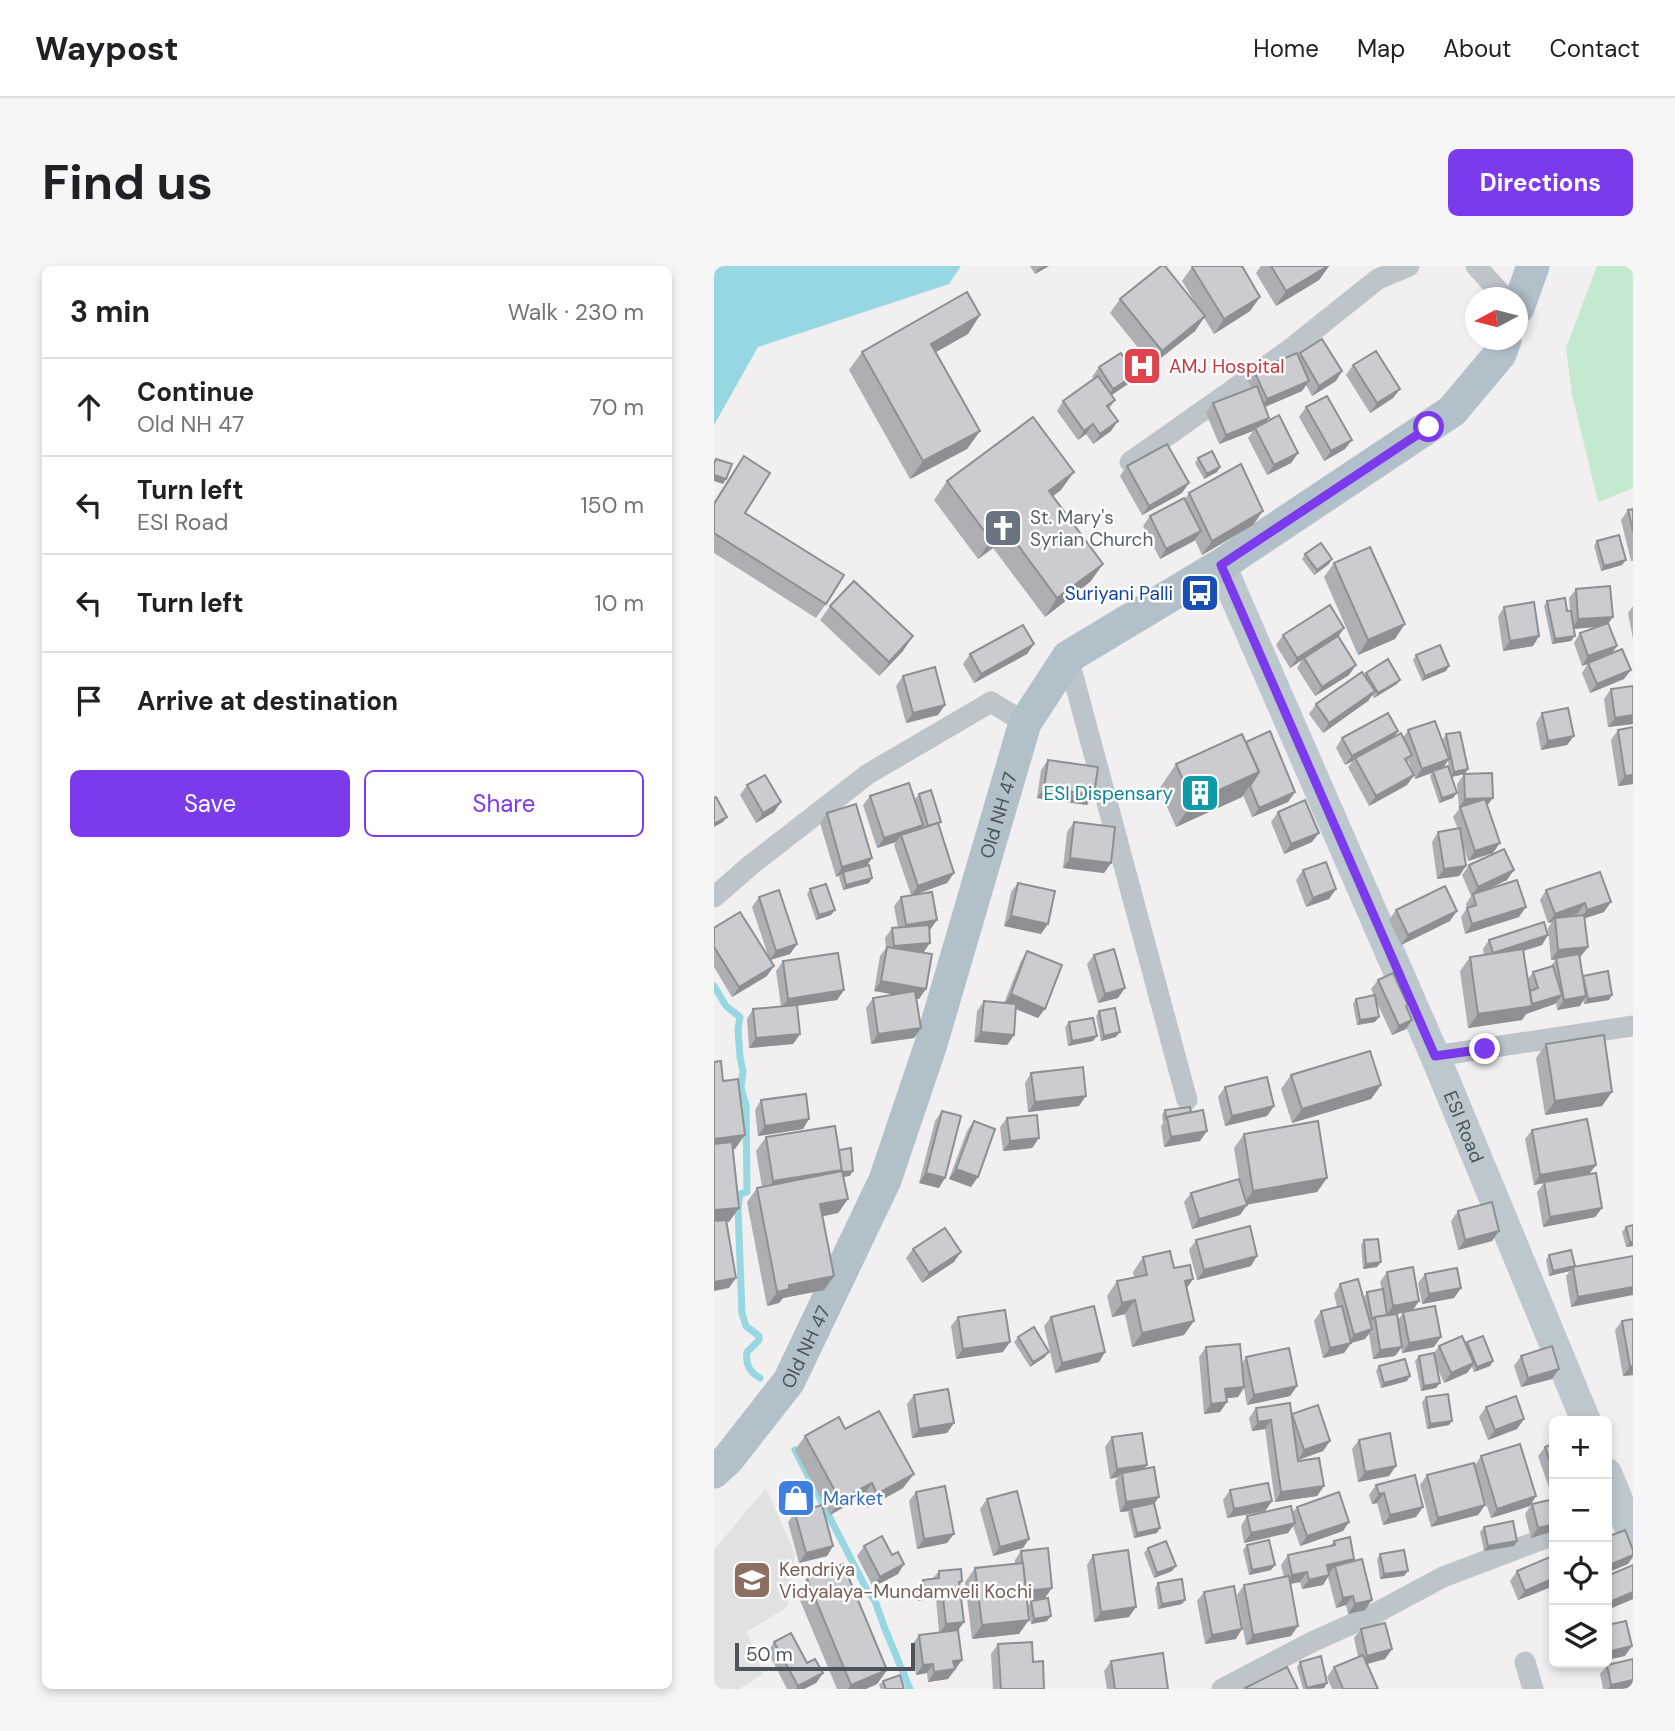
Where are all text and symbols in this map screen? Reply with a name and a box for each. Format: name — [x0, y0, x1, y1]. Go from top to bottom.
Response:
text: Waypost — [35, 27, 178, 70]
text: Home — [1253, 33, 1319, 64]
text: Map — [1357, 33, 1405, 64]
text: About — [1443, 33, 1512, 64]
text: Contact — [1550, 33, 1640, 64]
button: Directions — [1448, 149, 1633, 216]
text: Find us — [42, 150, 213, 214]
north arrow — [1465, 287, 1528, 350]
text: 3 min — [70, 292, 150, 331]
text: Walk · 230 m — [508, 297, 644, 327]
hospital icon: AMJ Hospital — [1121, 345, 1163, 387]
place label: AMJ Hospital — [1169, 354, 1284, 379]
text: Continue — [137, 375, 254, 409]
icon: ahead — [70, 388, 108, 426]
text: 70 m — [590, 392, 644, 422]
text: Old NH 47 — [137, 409, 244, 439]
route start — [1413, 411, 1444, 442]
text: Turn left — [137, 473, 244, 507]
icon: left — [70, 486, 108, 524]
text: 150 m — [580, 490, 644, 520]
place label: St. Mary's Syrian Church — [1030, 505, 1153, 552]
text: ESI Road — [137, 507, 228, 537]
church icon: St. Mary's Syrian Church — [982, 507, 1024, 549]
bus stop icon: Suriyani Palli — [1179, 572, 1221, 614]
place label: Suriyani Palli — [1065, 581, 1173, 606]
icon: left — [70, 584, 108, 622]
text: Turn left — [137, 586, 244, 620]
text: 10 m — [594, 588, 644, 618]
icon: arrive — [70, 682, 108, 720]
text: Arrive at destination — [137, 684, 398, 718]
street label: Old NH 47 — [974, 769, 1023, 861]
button: Save — [70, 770, 350, 837]
button: Share — [364, 770, 644, 837]
building icon: ESI Dispensary — [1179, 772, 1221, 814]
place label: ESI Dispensary — [1044, 781, 1173, 806]
route end — [1469, 1033, 1500, 1064]
street label: ESI Road — [1438, 1087, 1490, 1166]
street label: Old NH 47 — [775, 1302, 836, 1392]
map controls — [1549, 1416, 1612, 1668]
button: + — [1549, 1416, 1612, 1479]
shop icon: Market — [775, 1477, 817, 1519]
button: − — [1549, 1479, 1612, 1542]
place label: Market — [823, 1486, 883, 1511]
button: locate — [1549, 1542, 1612, 1605]
place label: Kendriya Vidyalaya-Mundamveli Kochi — [779, 1557, 1032, 1604]
school or university icon: Kendriya Vidyalaya-Mundamveli Kochi — [731, 1559, 773, 1601]
button: layers — [1549, 1605, 1612, 1668]
scale bar — [735, 1640, 915, 1672]
text: 50 m — [746, 1642, 793, 1667]

